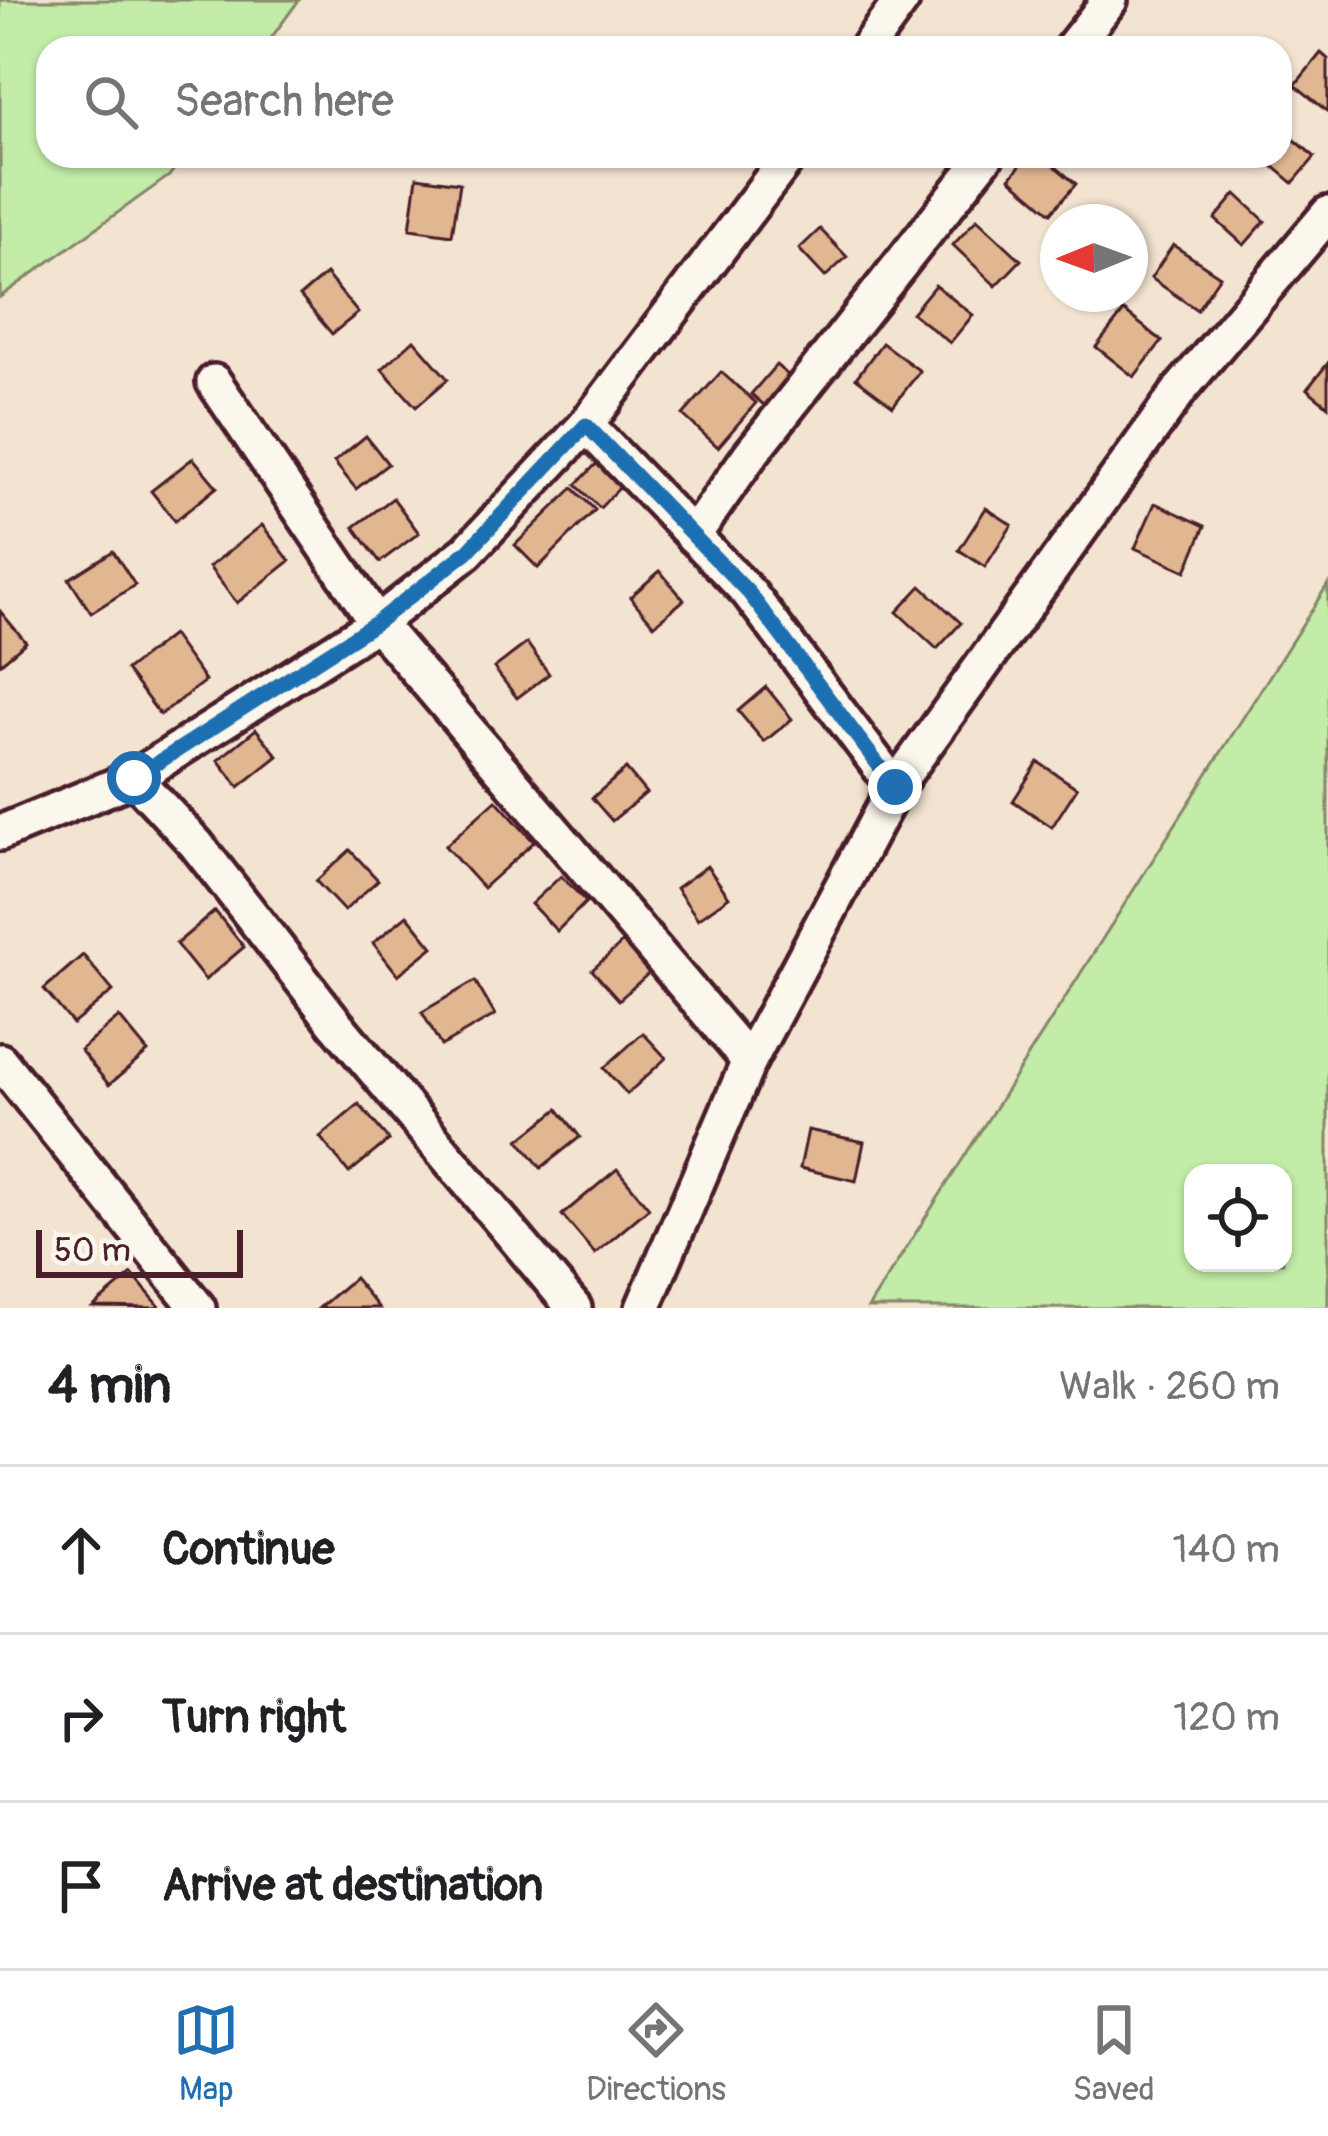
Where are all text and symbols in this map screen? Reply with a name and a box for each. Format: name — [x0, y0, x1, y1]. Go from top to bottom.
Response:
search box — [36, 36, 1292, 168]
icon: search — [78, 69, 144, 135]
text: Search here — [174, 74, 394, 130]
north arrow — [1040, 204, 1148, 312]
route start — [107, 751, 161, 805]
route end — [868, 760, 922, 814]
map controls — [1184, 1164, 1292, 1272]
button: locate — [1184, 1164, 1292, 1272]
scale bar — [36, 1224, 243, 1277]
text: 50 m — [54, 1230, 131, 1271]
text: 4 min — [48, 1354, 171, 1418]
text: Walk · 260 m — [1059, 1362, 1280, 1411]
icon: ahead — [48, 1517, 114, 1583]
text: Continue — [162, 1522, 335, 1578]
text: 140 m — [1172, 1525, 1280, 1574]
icon: right — [48, 1685, 114, 1751]
text: Turn right — [162, 1690, 346, 1746]
text: 120 m — [1173, 1693, 1280, 1742]
icon: arrive — [48, 1853, 114, 1919]
text: Arrive at destination — [162, 1858, 543, 1914]
tab: Map — [173, 1997, 239, 2110]
tab: Directions — [586, 1997, 726, 2110]
tab: Saved — [1073, 1997, 1155, 2110]

